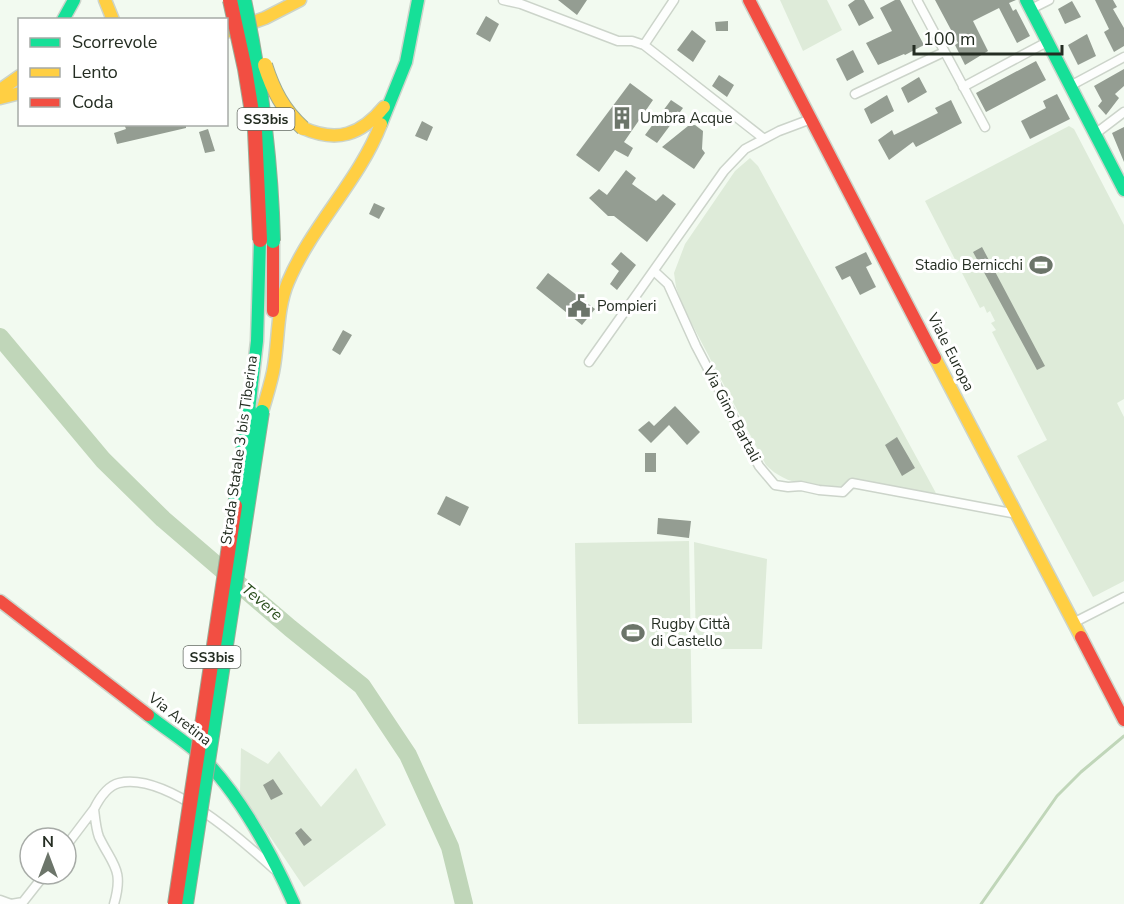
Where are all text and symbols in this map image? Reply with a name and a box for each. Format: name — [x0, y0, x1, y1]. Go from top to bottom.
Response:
legend — [18, 18, 228, 126]
scale bar — [914, 18, 1062, 56]
text: 100 m — [923, 27, 975, 51]
text: Scorrevole — [72, 30, 157, 54]
text: Lento — [72, 60, 118, 84]
text: Coda — [72, 90, 114, 114]
building icon: Umbra Acque — [609, 105, 635, 131]
road number: SS3bis — [238, 108, 294, 130]
place label: Umbra Acque — [640, 108, 732, 128]
sports icon: Stadio Bernicchi — [1028, 252, 1054, 278]
place label: Stadio Bernicchi — [915, 255, 1023, 275]
public building icon: Pompieri — [566, 293, 592, 319]
place label: Pompieri — [597, 296, 656, 316]
street label: Viale Europa — [922, 309, 979, 395]
street label: Strada Statale 3 bis Tiberina — [216, 354, 262, 546]
street label: Via Gino Bartali — [698, 362, 766, 465]
water label: Tevere — [237, 578, 288, 626]
place label: Rugby Città di Castello — [651, 614, 730, 651]
sports icon: Rugby Città di Castello — [620, 620, 646, 646]
road number: SS3bis — [184, 646, 240, 668]
street label: Via Aretina — [143, 687, 216, 750]
north arrow — [18, 826, 78, 886]
text: N — [42, 831, 54, 853]

